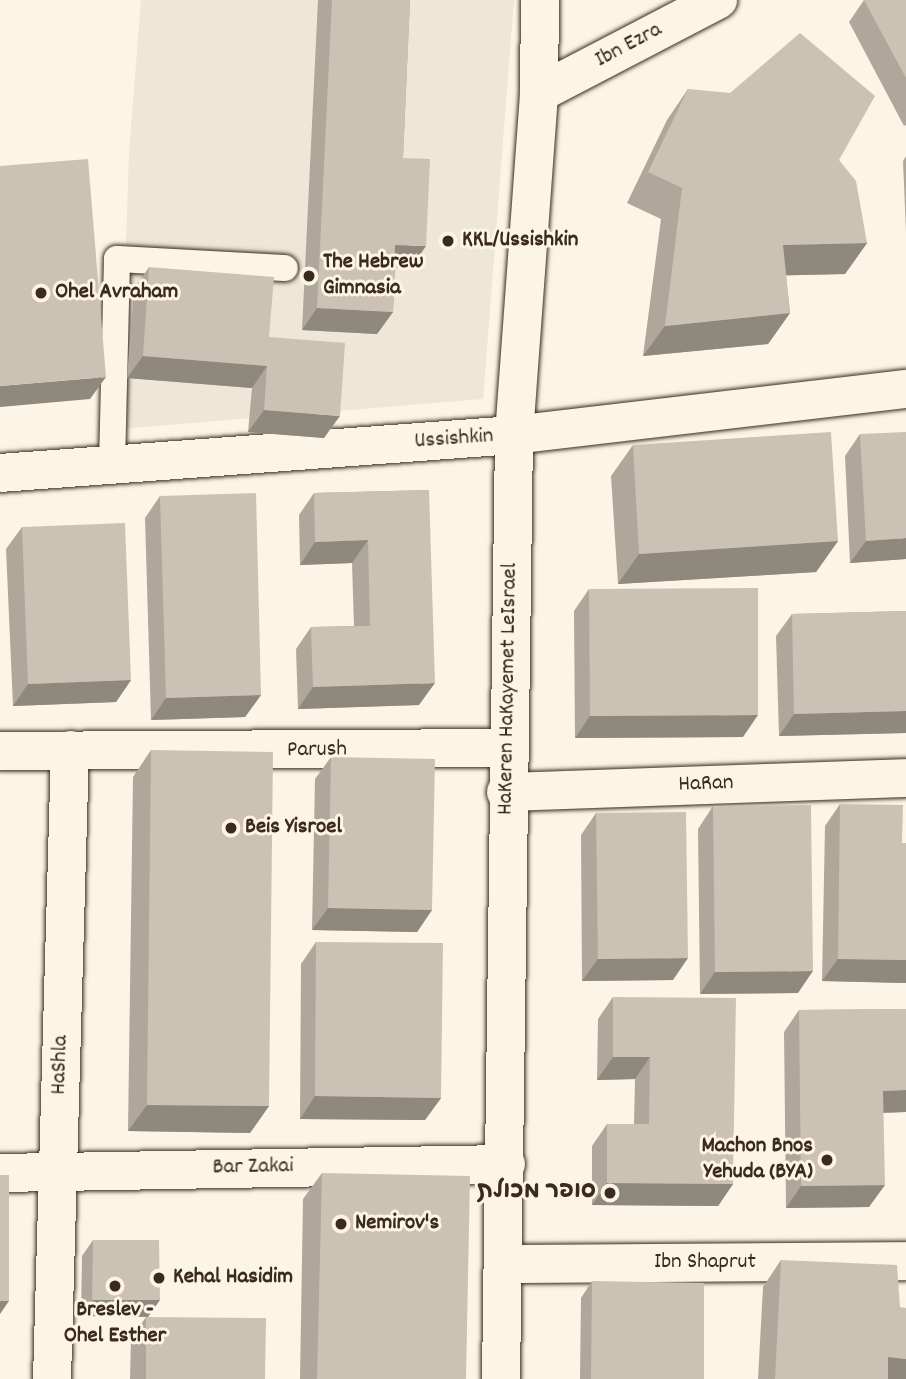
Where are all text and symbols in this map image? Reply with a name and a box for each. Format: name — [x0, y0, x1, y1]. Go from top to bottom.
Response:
street label: Ibn Ezra — [591, 17, 667, 75]
place label: KKL/Ussishkin — [462, 227, 578, 255]
marker: KKL/Ussishkin — [440, 233, 456, 249]
place label: The Hebrew Gimnasia — [323, 249, 423, 303]
marker: The Hebrew Gimnasia — [301, 268, 317, 284]
place label: Ohel Avraham — [55, 279, 178, 307]
marker: Ohel Avraham — [33, 285, 49, 301]
street label: Ussishkin — [414, 423, 494, 457]
street label: HaKeren HaKayemet LeIsrael — [493, 563, 525, 815]
street label: Parush — [287, 737, 347, 765]
street label: HaRan — [678, 770, 734, 800]
place label: Beis Yisroel — [245, 814, 342, 842]
marker: Beis Yisroel — [223, 820, 239, 836]
street label: HaShla — [46, 1035, 76, 1095]
place label: Machon Bnos Yehuda (BYA) — [701, 1133, 813, 1187]
marker: Machon Bnos Yehuda (BYA) — [819, 1152, 835, 1168]
street label: Bar Zakai — [212, 1153, 294, 1183]
place label: סופר מכולת — [477, 1179, 596, 1207]
marker: סופר מכולת — [602, 1185, 618, 1201]
place label: Nemirov's — [355, 1210, 439, 1238]
marker: Nemirov's — [333, 1216, 349, 1232]
street label: Ibn Shaprut — [654, 1249, 756, 1277]
place label: Kehal Hasidim — [173, 1264, 293, 1292]
marker: Kehal Hasidim — [151, 1270, 167, 1286]
marker: Breslev - Ohel Esther — [107, 1278, 123, 1294]
place label: Breslev - Ohel Esther — [64, 1297, 166, 1351]

